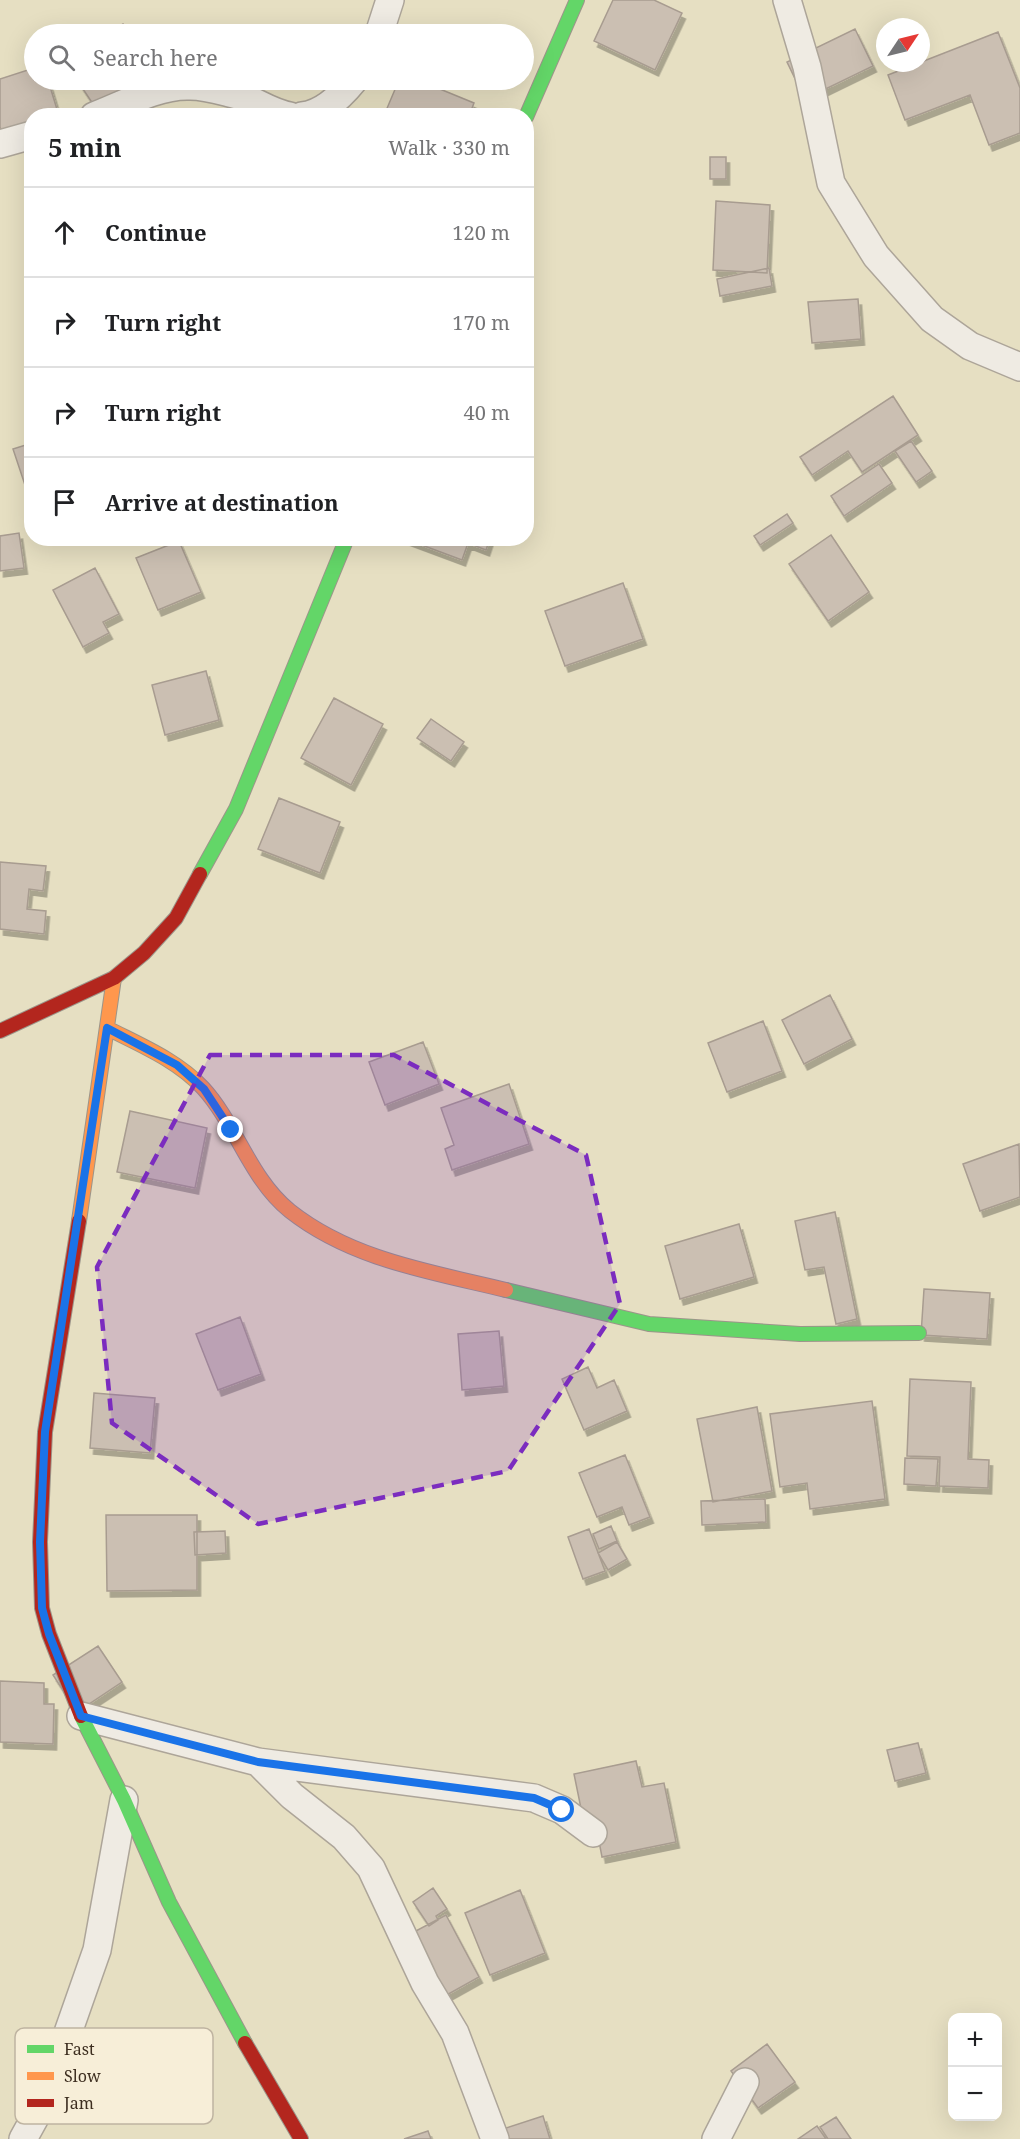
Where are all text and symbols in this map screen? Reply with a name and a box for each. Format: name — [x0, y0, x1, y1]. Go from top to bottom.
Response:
north arrow — [876, 18, 930, 72]
search box — [24, 24, 534, 90]
icon: search — [45, 41, 78, 74]
text: Search here — [93, 42, 218, 72]
text: 5 min — [48, 129, 122, 165]
text: Walk · 330 m — [388, 134, 510, 161]
icon: ahead — [48, 216, 81, 249]
text: Continue — [105, 217, 207, 247]
text: 120 m — [452, 219, 510, 246]
icon: right — [48, 306, 81, 339]
text: Turn right — [105, 307, 221, 337]
text: 170 m — [452, 309, 510, 336]
icon: right — [48, 396, 81, 429]
text: Turn right — [105, 397, 221, 427]
text: 40 m — [464, 399, 510, 426]
icon: arrive — [48, 486, 81, 519]
text: Arrive at destination — [105, 487, 339, 517]
route end — [217, 1116, 243, 1142]
route start — [548, 1796, 574, 1822]
map controls — [948, 2013, 1002, 2121]
button: + — [948, 2013, 1002, 2067]
legend — [15, 2028, 213, 2124]
text: Fast — [64, 2038, 95, 2060]
text: Slow — [64, 2065, 101, 2087]
button: − — [948, 2067, 1002, 2121]
text: Jam — [63, 2092, 94, 2114]

